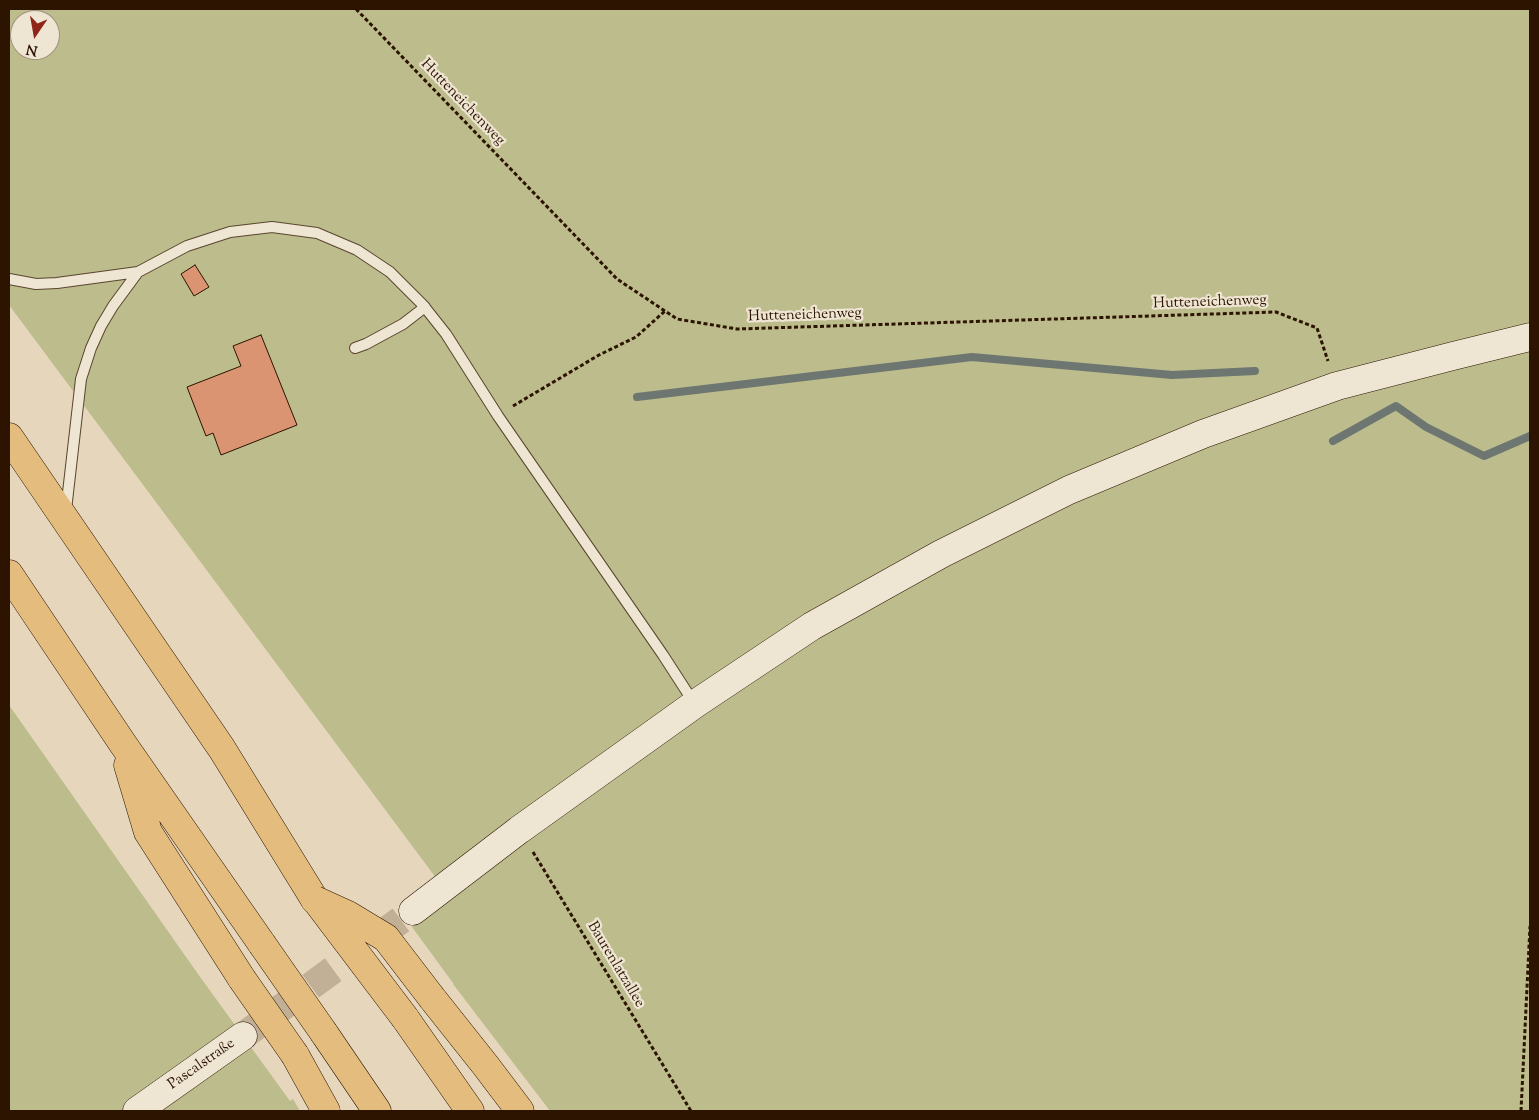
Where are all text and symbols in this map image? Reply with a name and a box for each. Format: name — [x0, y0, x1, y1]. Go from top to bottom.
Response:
north arrow — [10, 10, 60, 60]
text: N — [25, 38, 40, 60]
street label: Hutteneichenweg — [416, 56, 508, 150]
street label: Hutteneichenweg — [1153, 292, 1267, 314]
street label: Hutteneichenweg — [748, 305, 862, 327]
street label: Baurenlatzallee — [582, 919, 648, 1011]
street label: Pascalstraße — [165, 1035, 239, 1095]

